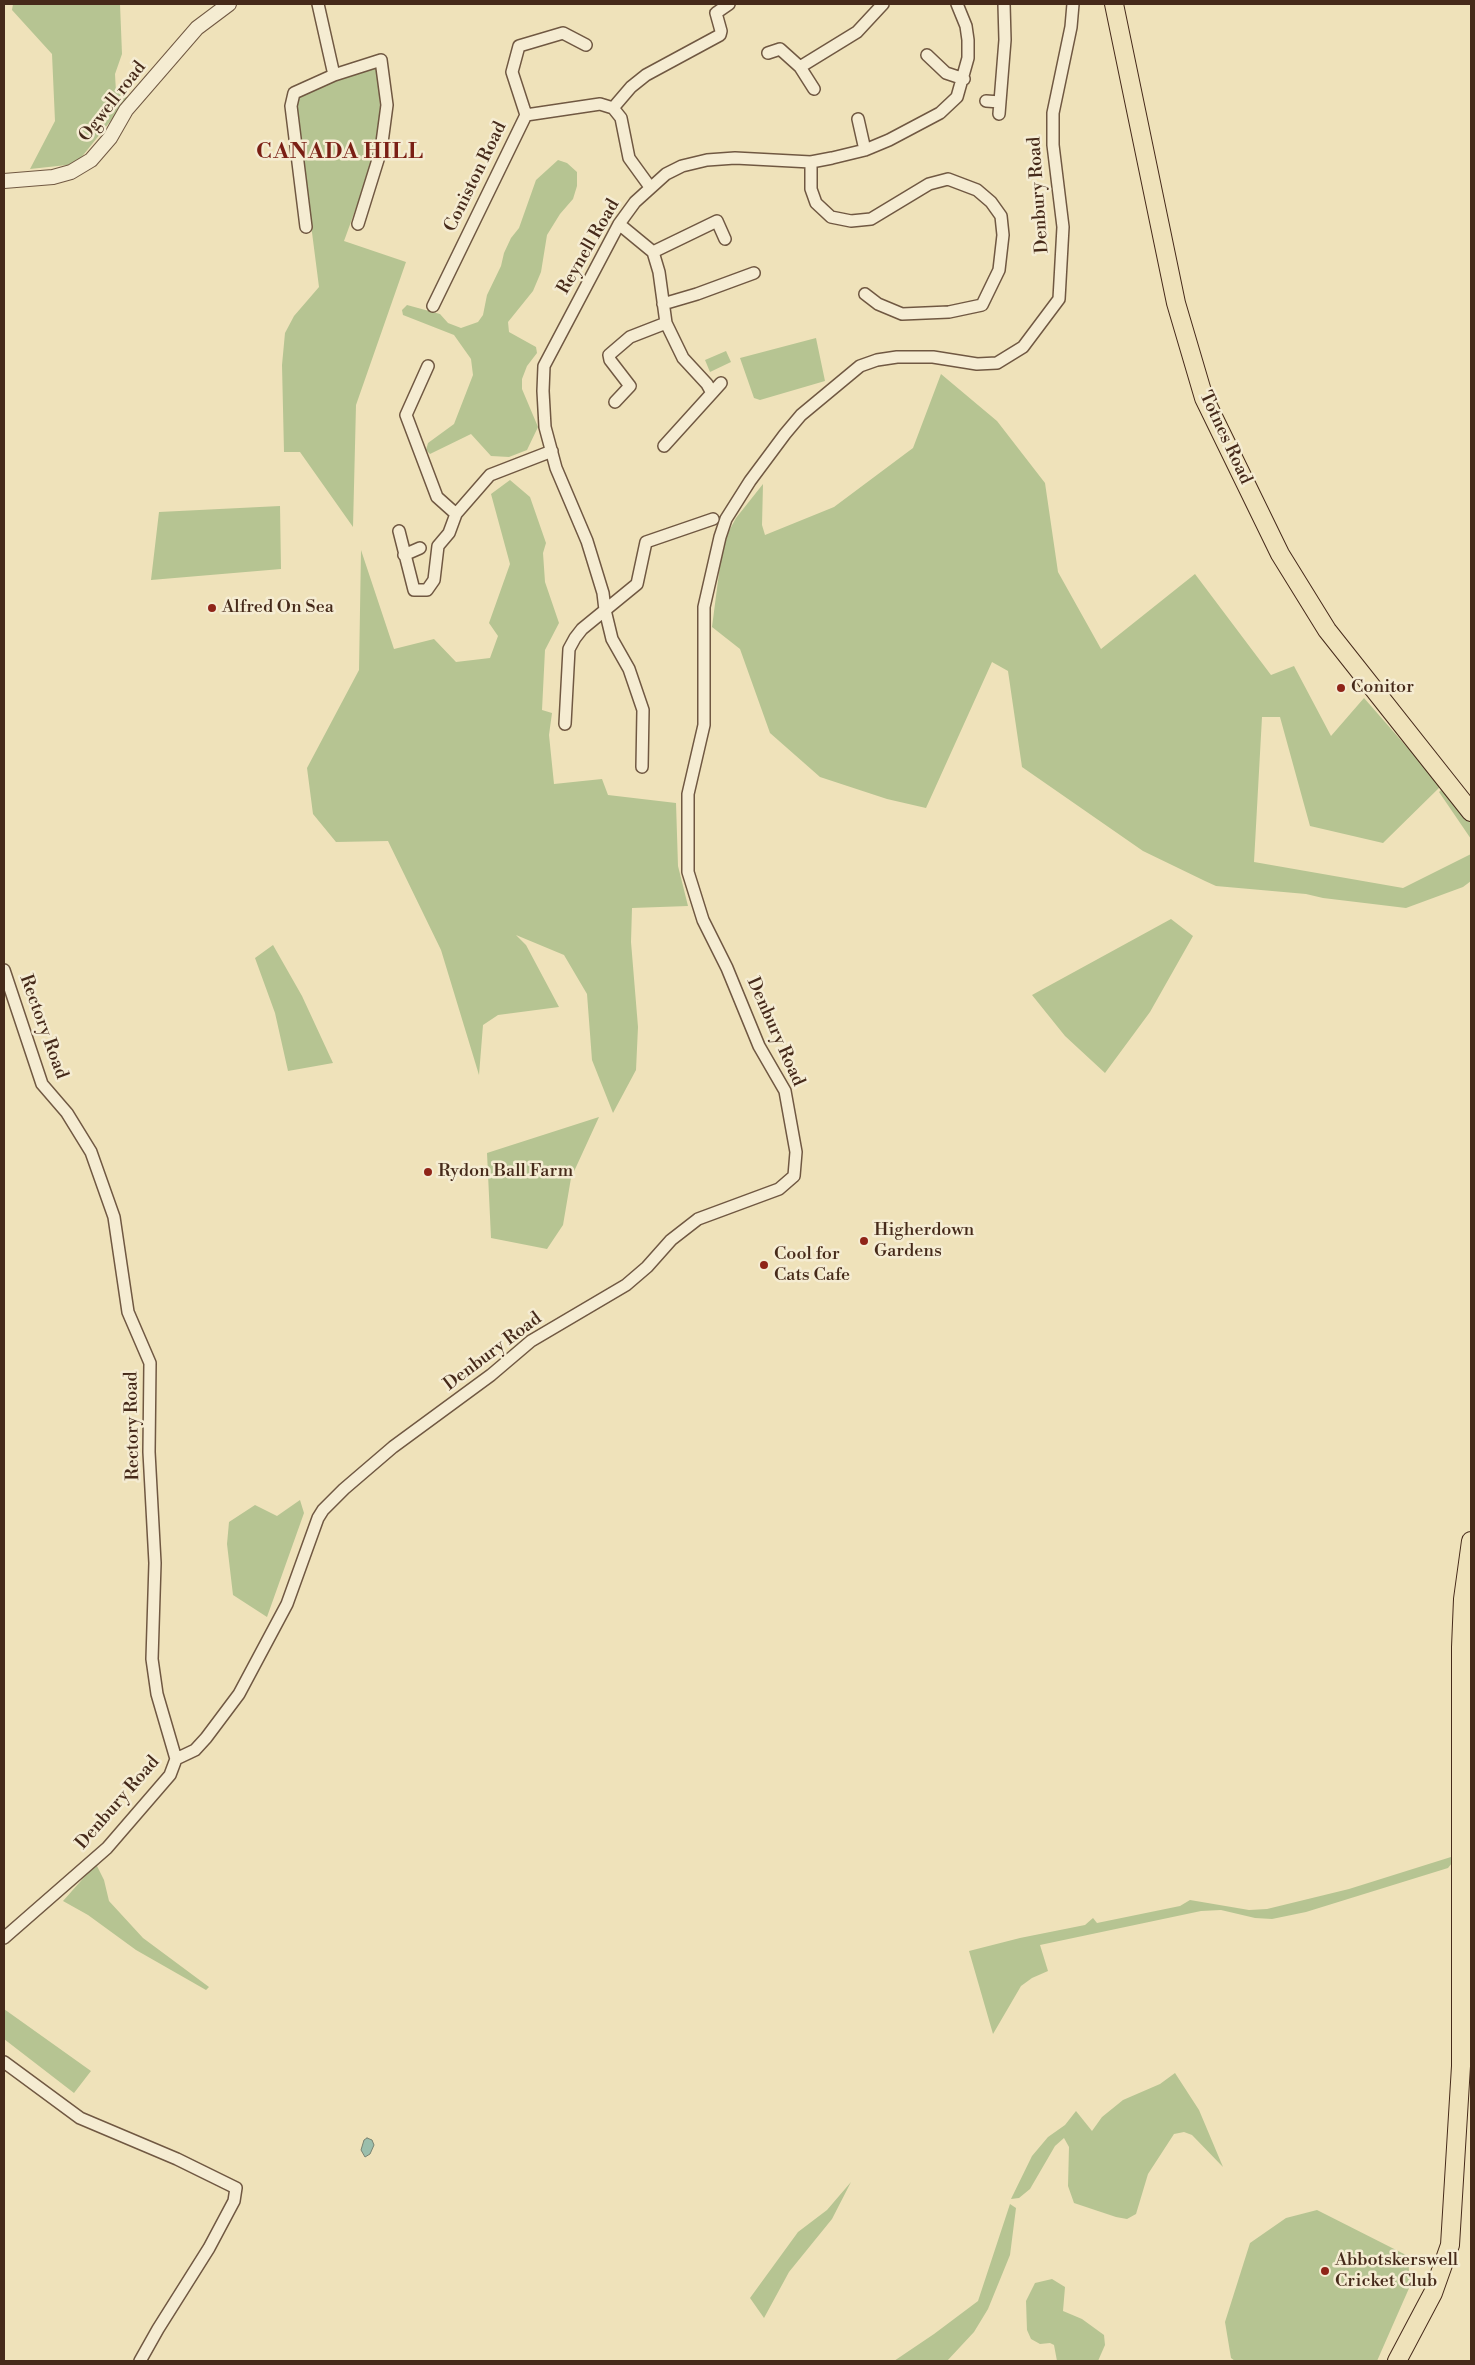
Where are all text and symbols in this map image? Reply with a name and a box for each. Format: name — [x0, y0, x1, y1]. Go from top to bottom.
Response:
street label: Ogwell road — [75, 57, 151, 147]
street label: Coniston Road — [440, 119, 512, 235]
street label: Denbury Road — [1024, 136, 1054, 254]
district label: CANADA HILL — [255, 140, 425, 166]
street label: Reynell Road — [553, 196, 625, 298]
street label: Totnes Road — [1194, 388, 1256, 488]
place label: Alfred On Sea — [222, 597, 334, 619]
marker: Alfred On Sea — [206, 602, 218, 614]
place label: Conitor — [1351, 677, 1414, 699]
marker: Conitor — [1335, 682, 1347, 694]
street label: Rectory Road — [14, 972, 72, 1082]
street label: Denbury Road — [741, 974, 809, 1090]
place label: Rydon Ball Farm — [438, 1161, 573, 1183]
marker: Rydon Ball Farm — [422, 1166, 434, 1178]
place label: Higherdown Gardens — [874, 1220, 974, 1262]
marker: Higherdown Gardens — [858, 1235, 870, 1247]
place label: Cool for Cats Cafe — [774, 1244, 850, 1286]
marker: Cool for Cats Cafe — [758, 1259, 770, 1271]
street label: Denbury Road — [440, 1308, 546, 1396]
street label: Rectory Road — [121, 1371, 145, 1481]
street label: Denbury Road — [71, 1752, 165, 1854]
place label: Abbotskerswell Cricket Club — [1335, 2250, 1458, 2292]
marker: Abbotskerswell Cricket Club — [1319, 2265, 1331, 2277]

